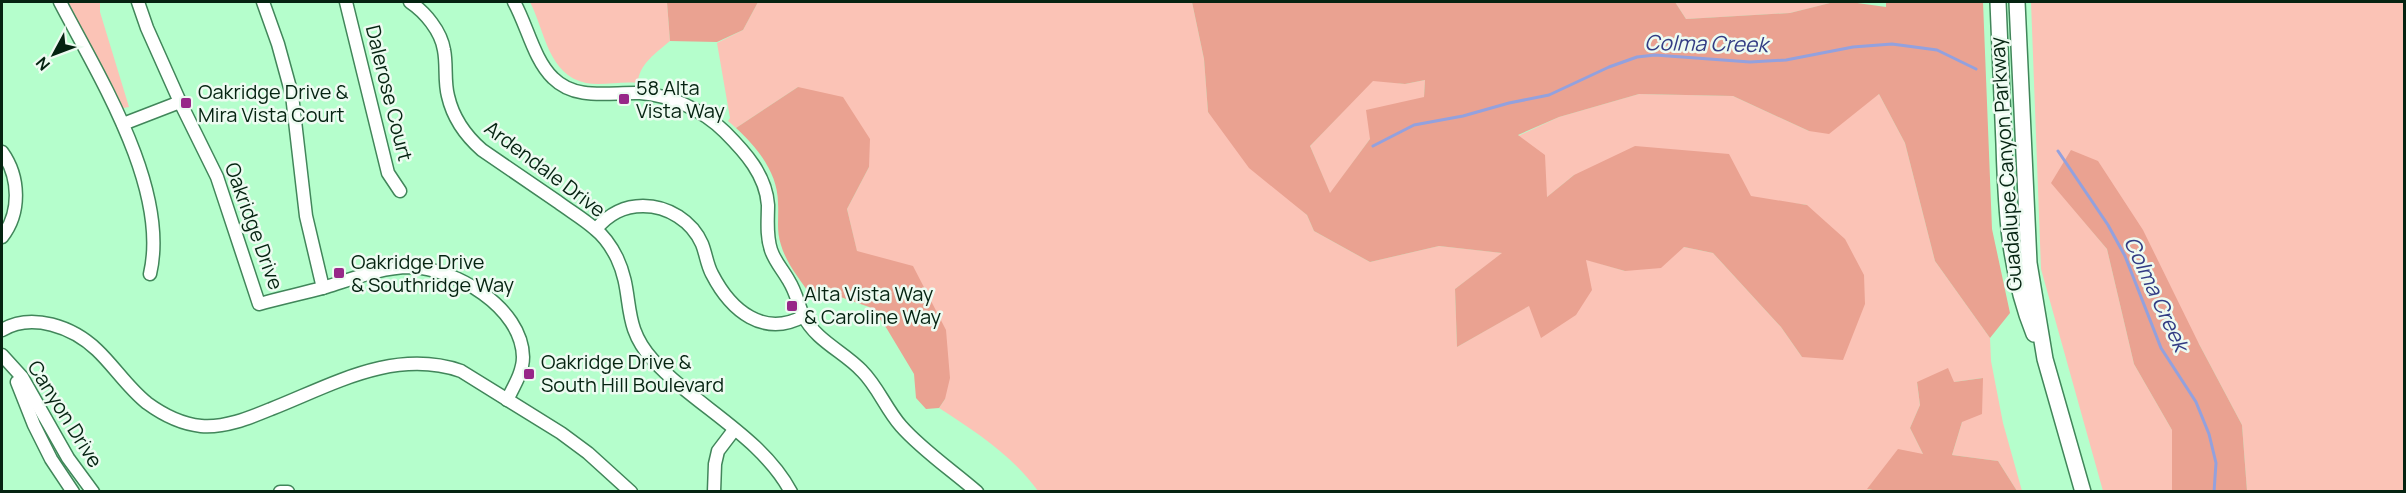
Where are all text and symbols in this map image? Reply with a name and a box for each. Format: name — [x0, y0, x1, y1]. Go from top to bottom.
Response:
street label: Dalerose Court — [360, 22, 419, 164]
north arrow — [24, 24, 84, 84]
water label: Colma Creek — [1644, 28, 1771, 58]
street label: Guadalupe Canyon Parkway — [1983, 36, 2028, 292]
text: N — [31, 52, 55, 75]
place label: 58 Alta Vista Way — [636, 74, 725, 124]
place label: Oakridge Drive & Mira Vista Court — [198, 78, 349, 128]
marker: 58 Alta Vista Way — [617, 92, 631, 106]
marker: Oakridge Drive & Mira Vista Court — [179, 96, 193, 110]
street label: Ardendale Drive — [479, 114, 611, 223]
street label: Oakridge Drive — [219, 158, 290, 293]
water label: Colma Creek — [2118, 232, 2197, 358]
place label: Oakridge Drive & Southridge Way — [351, 248, 515, 298]
marker: Oakridge Drive & Southridge Way — [332, 266, 346, 280]
place label: Alta Vista Way & Caroline Way — [804, 280, 941, 330]
marker: Alta Vista Way & Caroline Way — [785, 299, 799, 313]
place label: Oakridge Drive & South Hill Boulevard — [541, 348, 724, 398]
street label: Canyon Drive — [22, 355, 109, 472]
marker: Oakridge Drive & South Hill Boulevard — [522, 367, 536, 381]

